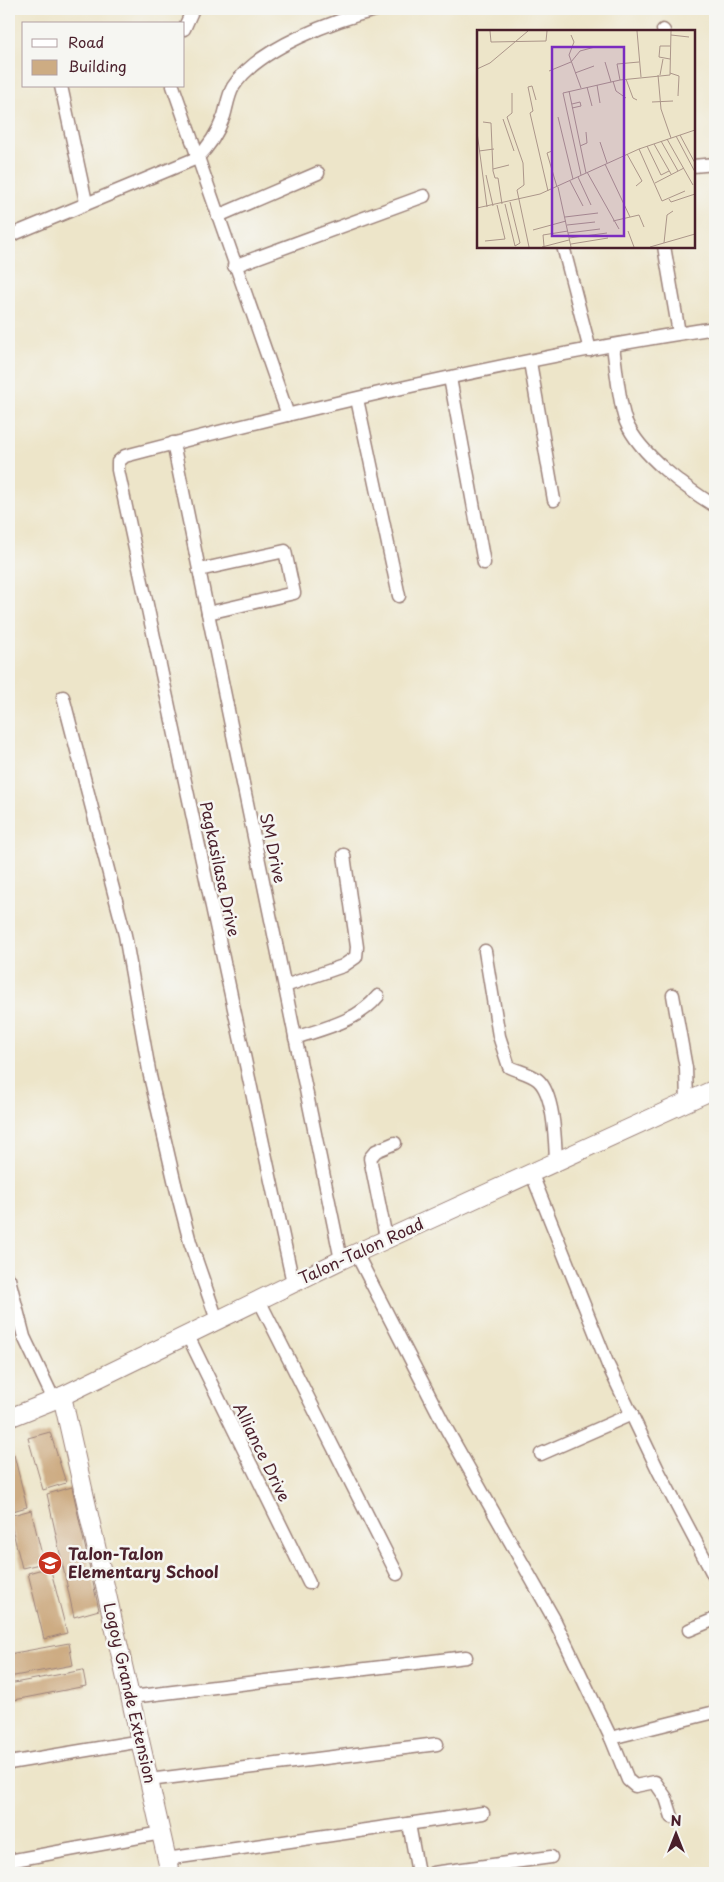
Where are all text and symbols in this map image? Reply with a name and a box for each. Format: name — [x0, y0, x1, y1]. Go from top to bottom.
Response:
legend — [22, 22, 185, 88]
text: Road — [68, 30, 104, 53]
inset map — [477, 30, 694, 248]
text: Building — [68, 54, 127, 77]
street label: Pagkasilasa Drive — [195, 799, 247, 939]
street label: SM Drive — [255, 810, 293, 885]
street label: Talon-Talon Road — [294, 1211, 427, 1290]
street label: Alliance Drive — [228, 1398, 297, 1506]
place label: Talon-Talon Elementary School — [68, 1541, 219, 1583]
school or university icon: Talon-Talon Elementary School — [37, 1550, 63, 1576]
street label: Logoy Grande Extension — [98, 1600, 163, 1786]
north arrow — [652, 1810, 702, 1860]
text: N — [670, 1810, 682, 1831]

